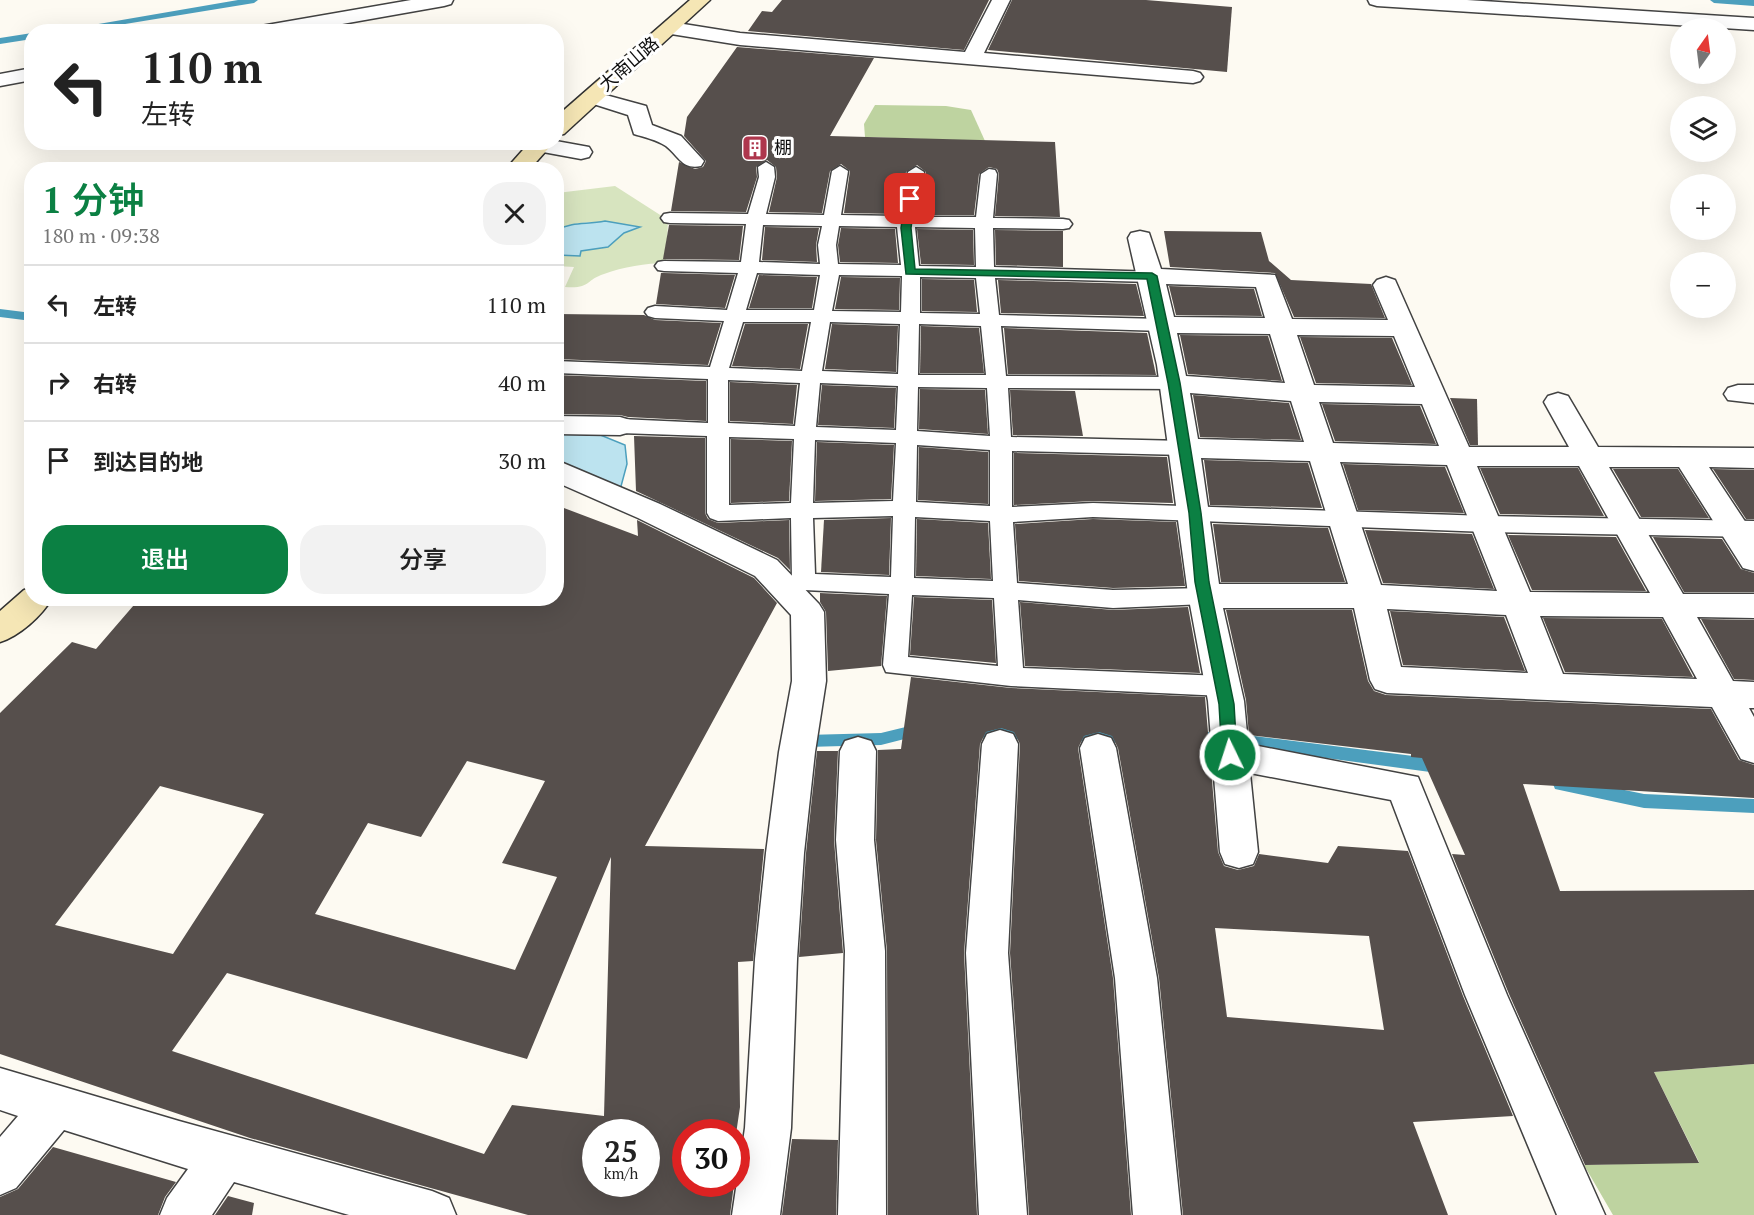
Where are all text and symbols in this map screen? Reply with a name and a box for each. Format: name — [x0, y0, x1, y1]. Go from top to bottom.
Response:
north arrow — [1670, 18, 1736, 84]
map controls — [1670, 18, 1736, 318]
street label: 大南山路 — [593, 31, 663, 96]
text: 110 m — [141, 39, 262, 95]
icon: left — [42, 48, 120, 126]
text: 左转 — [141, 96, 195, 132]
button: layers — [1670, 96, 1736, 162]
building icon: 棚 — [740, 133, 770, 163]
place label: 棚 — [774, 135, 792, 159]
pin — [884, 173, 935, 224]
button: + — [1670, 174, 1736, 240]
text: 1 分钟 — [42, 176, 144, 223]
button: close — [483, 182, 546, 245]
icon: arrive — [893, 182, 926, 215]
text: 180 m · 09:38 — [42, 222, 160, 249]
button: − — [1670, 252, 1736, 318]
icon: left — [42, 288, 75, 321]
text: 110 m — [486, 290, 546, 319]
text: 左转 — [93, 291, 137, 320]
icon: right — [42, 366, 75, 399]
text: 40 m — [498, 368, 546, 397]
text: 右转 — [93, 369, 137, 398]
icon: arrive — [42, 444, 75, 477]
text: 30 m — [498, 446, 546, 475]
text: 到达目的地 — [93, 447, 203, 476]
button: 退出 — [42, 525, 288, 594]
button: 分享 — [300, 525, 546, 594]
position arrow — [1198, 723, 1262, 787]
speed limit sign: 30 — [672, 1119, 750, 1197]
text: 25 — [604, 1131, 638, 1171]
text: km/h — [604, 1163, 638, 1183]

